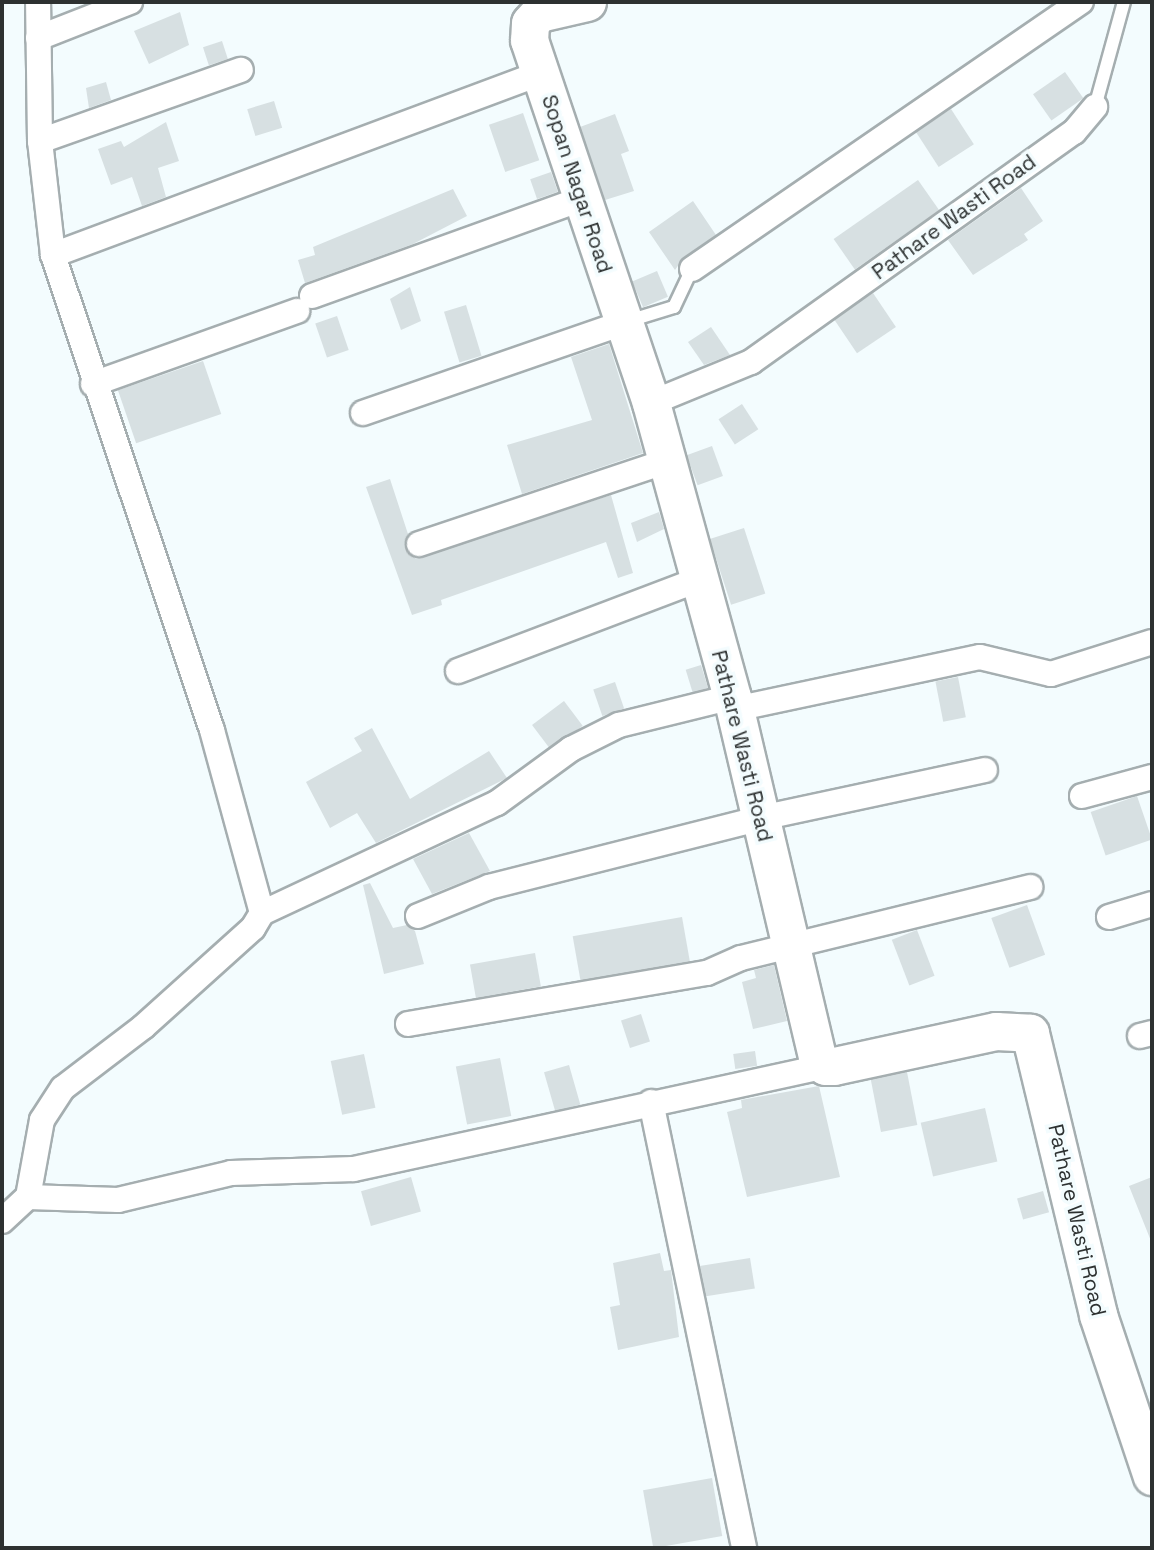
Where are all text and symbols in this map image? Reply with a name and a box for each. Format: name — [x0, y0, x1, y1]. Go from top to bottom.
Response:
street label: Sopan Nagar Road — [536, 92, 618, 276]
street label: Pathare Wasti Road — [867, 149, 1041, 285]
street label: Pathare Wasti Road — [706, 648, 778, 844]
street label: Pathare Wasti Road — [1043, 1121, 1111, 1319]

